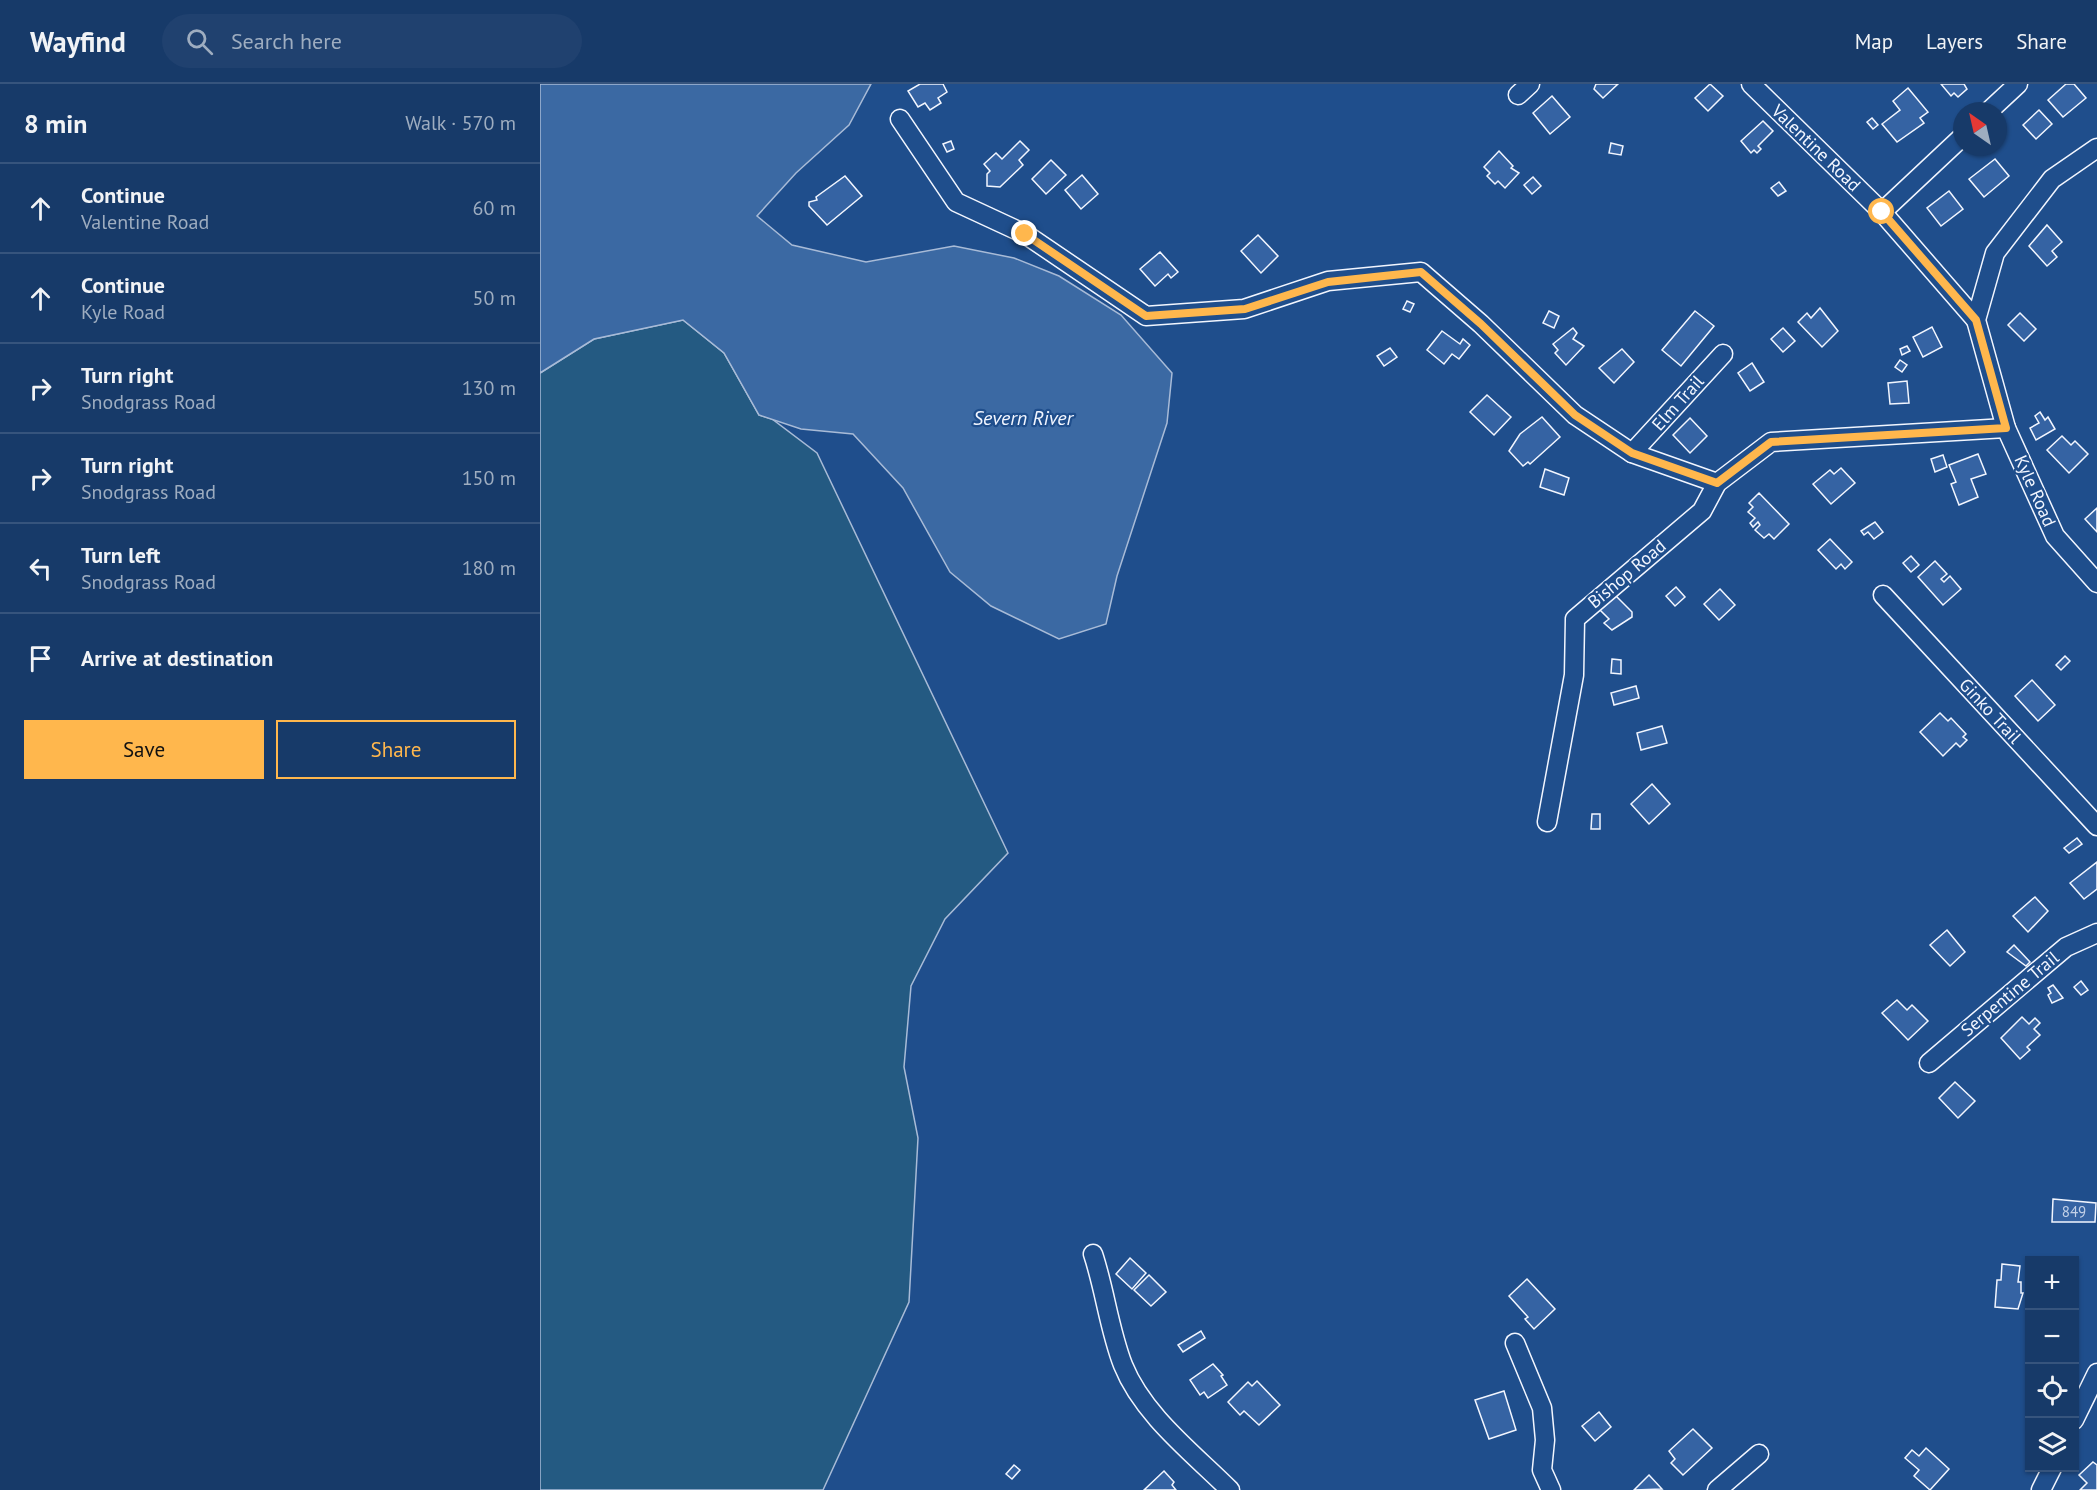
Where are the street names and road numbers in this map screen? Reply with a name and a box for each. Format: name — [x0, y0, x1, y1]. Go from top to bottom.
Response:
street label: Valentine Road — [1766, 99, 1866, 196]
street label: Elm Trail — [1647, 370, 1709, 435]
street label: Kyle Road — [2010, 452, 2061, 530]
street label: Bishop Road — [1583, 534, 1670, 613]
street label: Ginko Trail — [1954, 673, 2027, 749]
street label: Serpentine Trail — [1956, 945, 2064, 1041]

